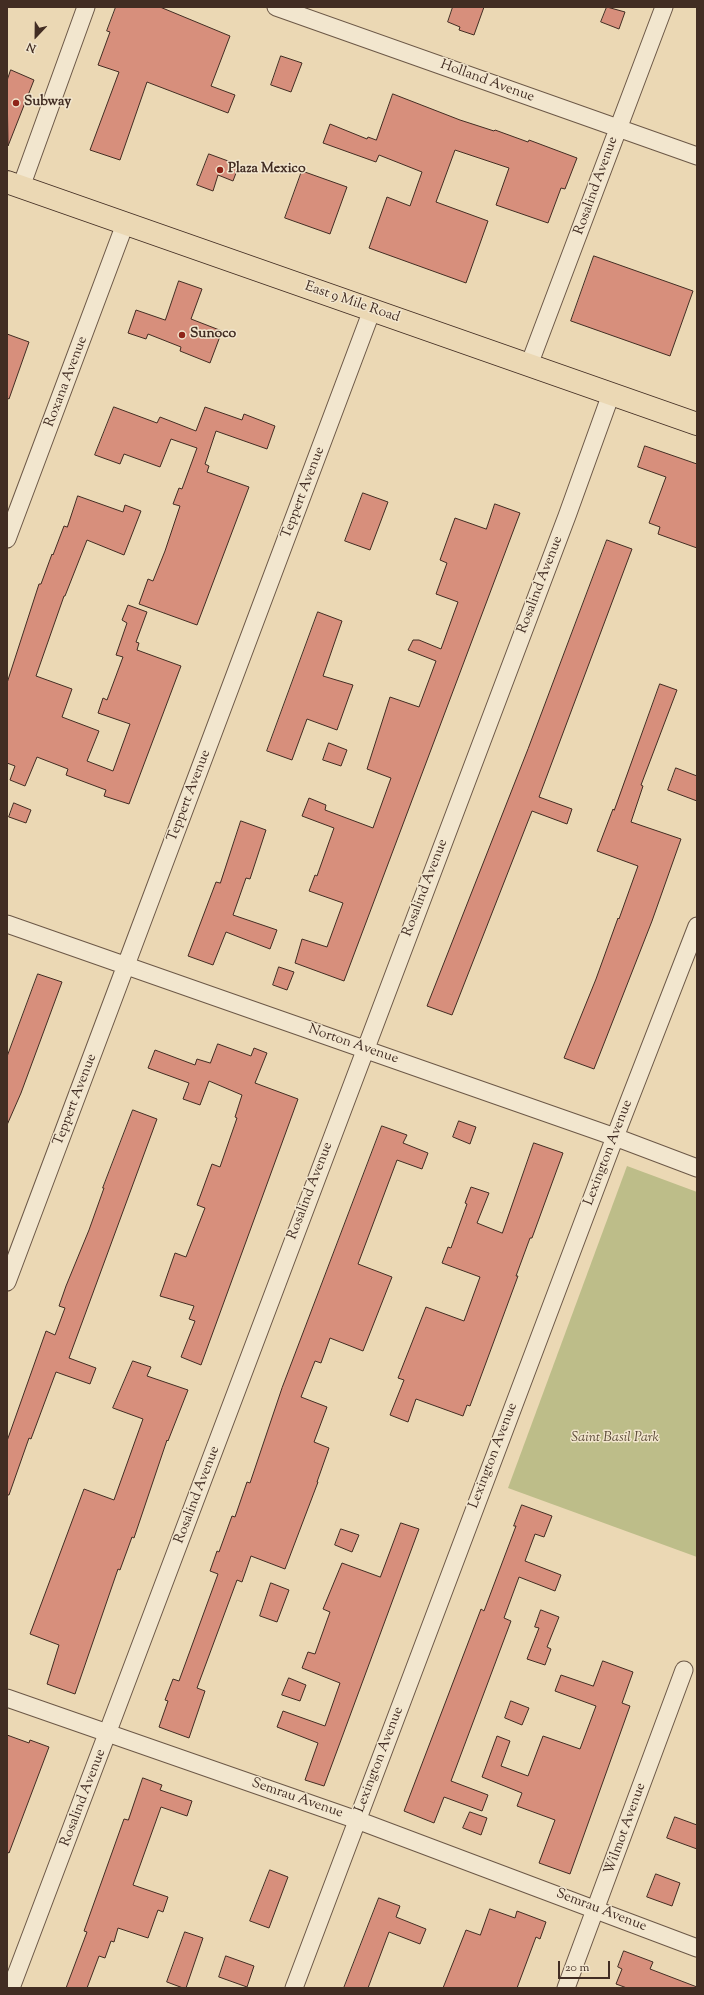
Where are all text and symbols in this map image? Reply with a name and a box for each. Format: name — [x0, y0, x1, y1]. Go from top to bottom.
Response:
north arrow — [16, 16, 56, 56]
text: N — [24, 38, 39, 56]
street label: Holland Avenue — [438, 57, 536, 107]
place label: Subway — [24, 95, 71, 111]
marker: Subway — [11, 98, 21, 108]
street label: Rosalind Avenue — [572, 135, 622, 237]
place label: Plaza Mexico — [228, 162, 306, 178]
marker: Plaza Mexico — [215, 165, 225, 175]
street label: East 9 Mile Road — [302, 279, 402, 327]
place label: Sunoco — [190, 327, 236, 343]
marker: Sunoco — [177, 330, 187, 340]
street label: Roxana Avenue — [42, 334, 92, 430]
street label: Teppert Avenue — [279, 445, 329, 541]
street label: Rosalind Avenue — [515, 534, 567, 636]
street label: Teppert Avenue — [165, 748, 215, 844]
street label: Rosalind Avenue — [400, 837, 452, 939]
street label: Norton Avenue — [306, 1022, 400, 1068]
street label: Teppert Avenue — [51, 1052, 101, 1148]
street label: Lexington Avenue — [581, 1098, 637, 1208]
street label: Rosalind Avenue — [285, 1140, 337, 1242]
street label: Lexington Avenue — [466, 1401, 522, 1511]
park label: Saint Basil Park — [571, 1431, 659, 1447]
street label: Rosalind Avenue — [172, 1444, 224, 1546]
street label: Lexington Avenue — [352, 1705, 408, 1815]
street label: Rosalind Avenue — [58, 1747, 110, 1849]
street label: Semrau Avenue — [249, 1775, 345, 1823]
street label: Wilmot Avenue — [602, 1781, 650, 1877]
street label: Semrau Avenue — [553, 1886, 649, 1936]
scale bar — [560, 1953, 612, 1979]
text: 20 m — [565, 1959, 589, 1977]

